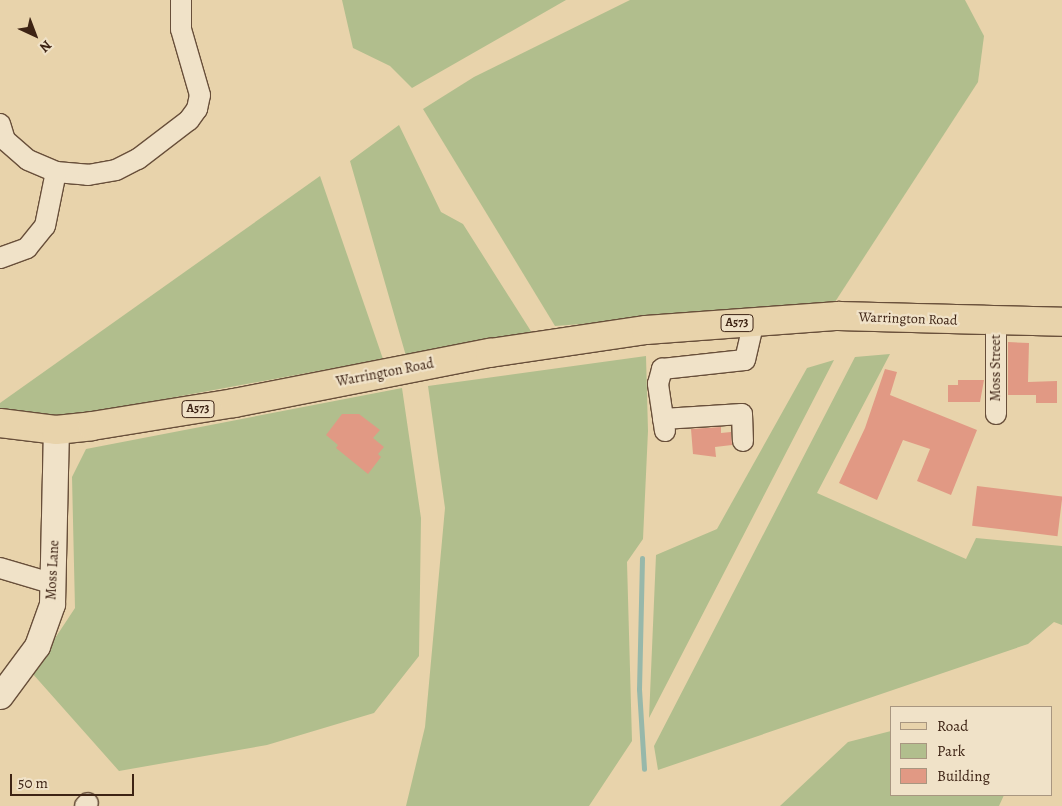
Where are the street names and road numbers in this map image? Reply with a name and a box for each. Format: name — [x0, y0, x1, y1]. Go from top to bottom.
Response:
street label: Warrington Road — [858, 309, 958, 329]
road number: A573 — [720, 314, 754, 332]
street label: Moss Street — [988, 334, 1004, 402]
street label: Warrington Road — [335, 355, 435, 391]
road number: A573 — [180, 399, 216, 418]
street label: Moss Lane — [43, 540, 63, 600]

